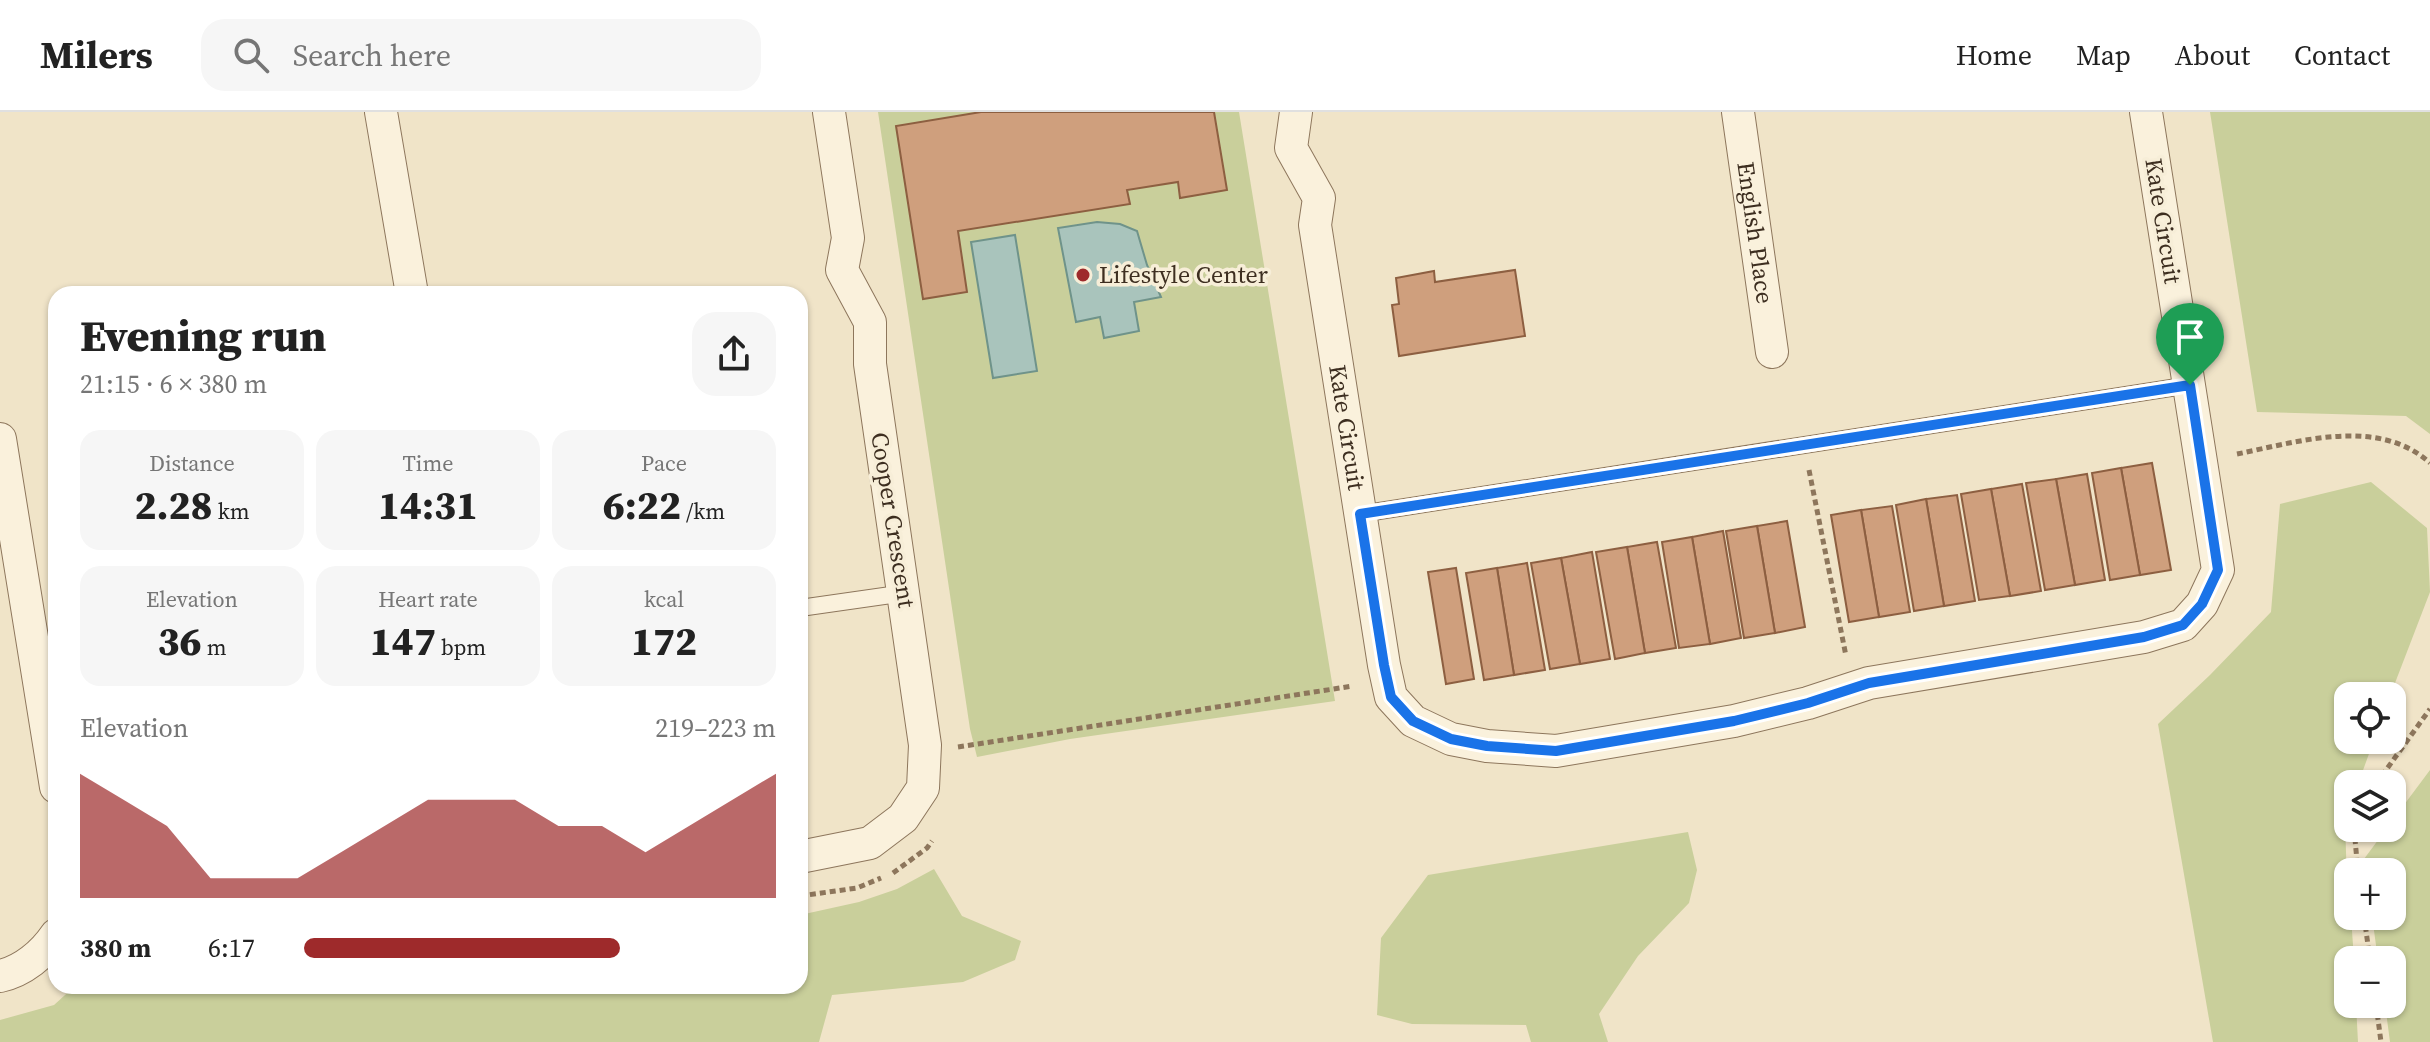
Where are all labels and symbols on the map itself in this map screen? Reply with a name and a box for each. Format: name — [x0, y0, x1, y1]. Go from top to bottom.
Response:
street label: Kate Circuit — [2137, 156, 2190, 286]
street label: English Place — [1729, 160, 1782, 306]
place label: Lifestyle Center — [1099, 258, 1268, 291]
marker: Lifestyle Center — [1074, 266, 1092, 284]
pin — [2156, 303, 2224, 385]
street label: Kate Circuit — [1321, 362, 1373, 493]
street label: Cooper Crescent — [863, 430, 924, 610]

